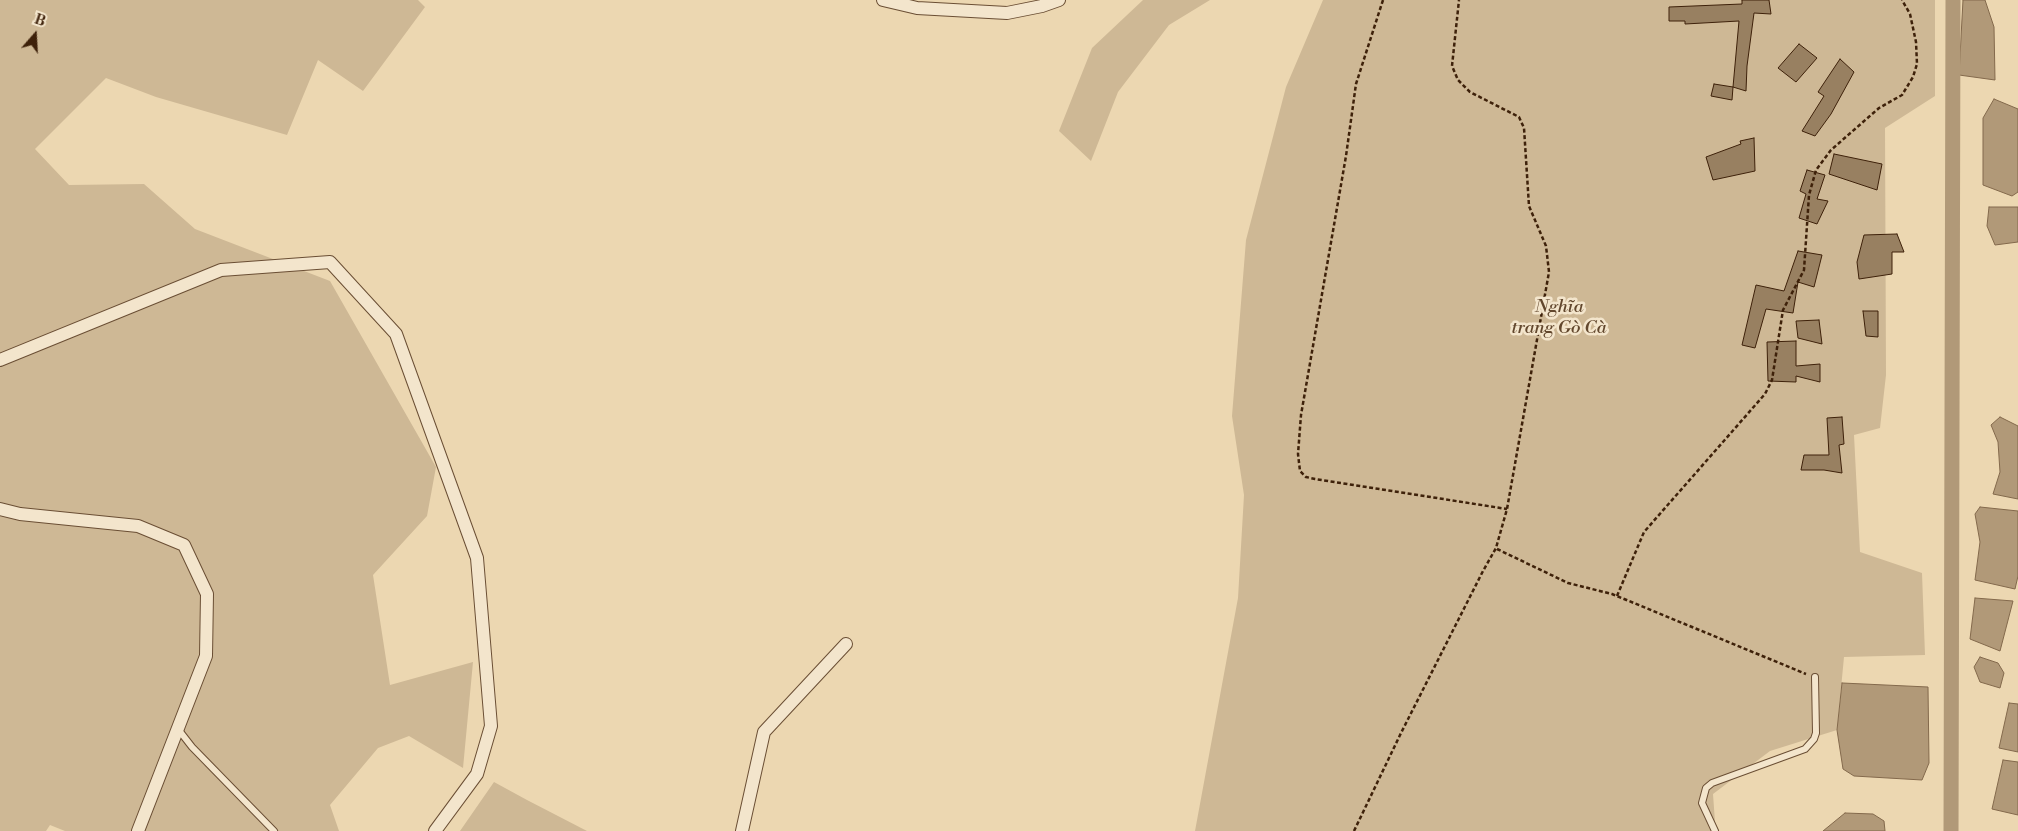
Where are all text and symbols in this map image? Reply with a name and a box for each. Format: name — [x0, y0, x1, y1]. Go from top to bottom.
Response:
north arrow — [10, 10, 60, 60]
text: B — [32, 11, 48, 31]
park label: Nghĩa trang Gò Cà — [1511, 297, 1607, 340]

